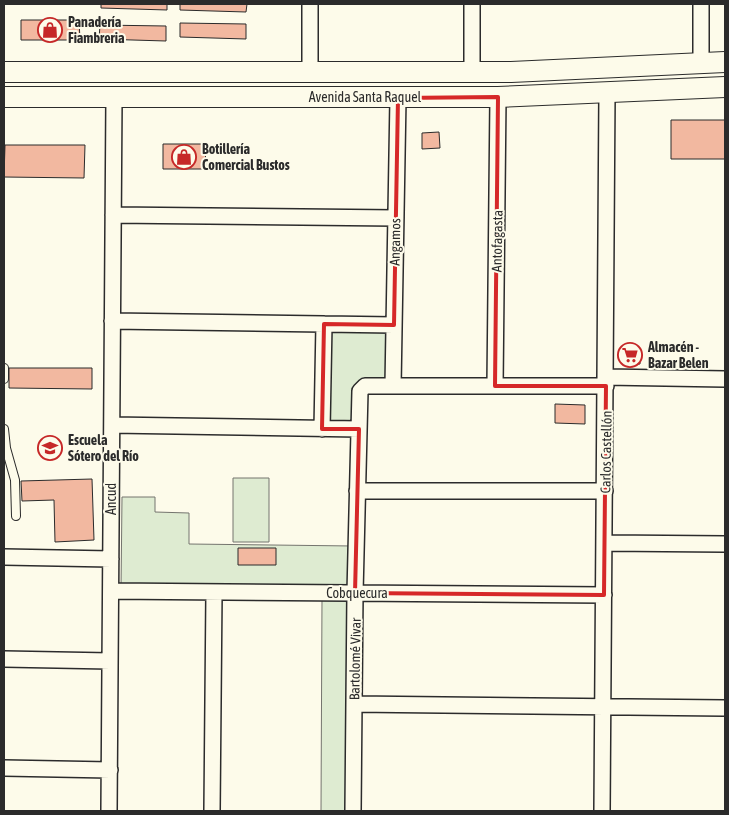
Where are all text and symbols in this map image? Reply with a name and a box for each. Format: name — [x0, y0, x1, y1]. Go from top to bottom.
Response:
place label: Panadería Fiambreria — [68, 14, 125, 46]
shop icon: Panadería Fiambreria — [37, 17, 63, 43]
street label: Avenida Santa Raquel — [309, 89, 422, 105]
place label: Botillería Comercial Bustos — [202, 141, 290, 173]
shop icon: Botillería Comercial Bustos — [171, 144, 197, 170]
street label: Antofagasta — [488, 210, 506, 272]
street label: Angamos — [387, 218, 403, 266]
place label: Almacén - Bazar Belen — [647, 339, 709, 371]
supermarket icon: Almacén - Bazar Belen — [617, 342, 643, 368]
street label: Carlos Castellón — [597, 411, 615, 493]
place label: Escuela Sótero del Río — [68, 432, 139, 464]
school or university icon: Escuela Sótero del Río — [37, 435, 63, 461]
street label: Ancud — [103, 483, 119, 515]
street label: Cobquecura — [326, 585, 388, 601]
street label: Bartolomé Vivar — [346, 617, 364, 700]

